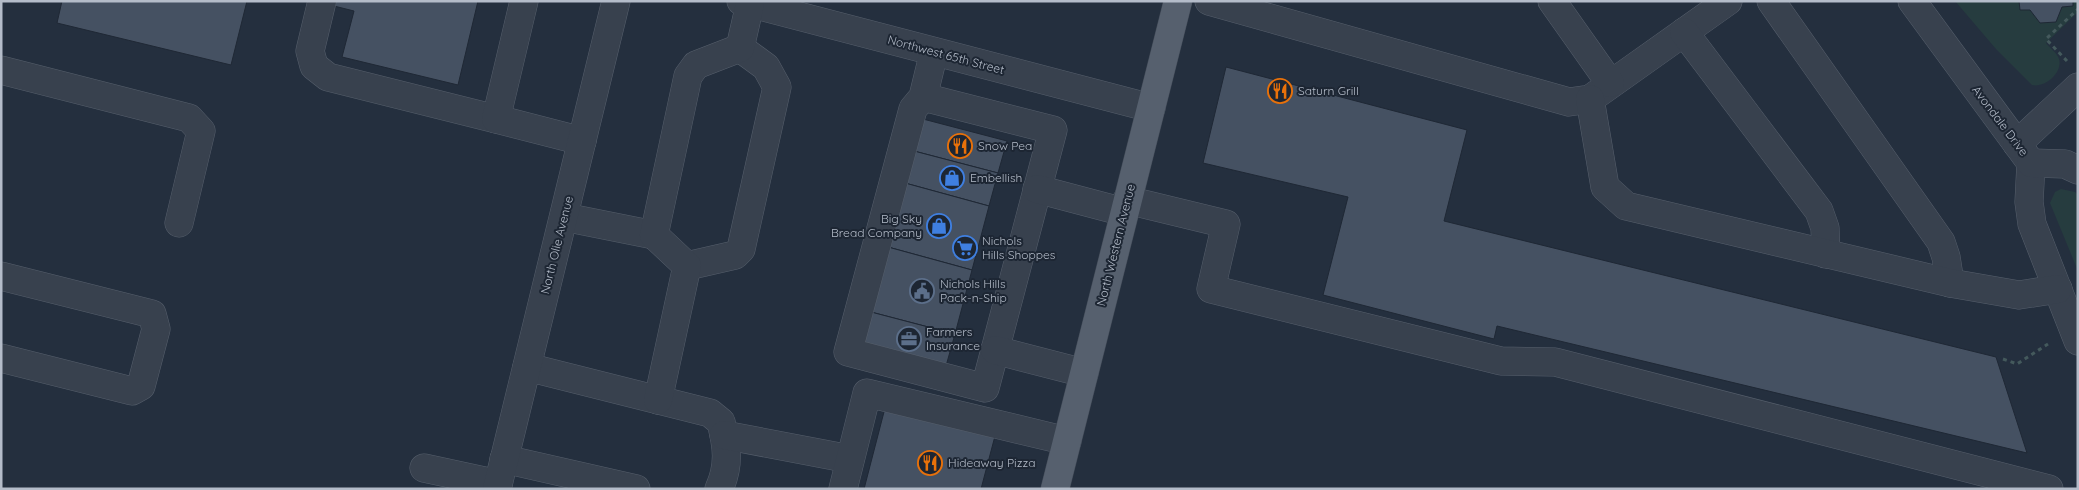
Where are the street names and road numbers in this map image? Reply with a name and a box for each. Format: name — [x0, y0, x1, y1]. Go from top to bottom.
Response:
street label: Northwest 65th Street — [886, 32, 1006, 77]
street label: Avondale Drive — [1969, 83, 2032, 159]
street label: North Western Avenue — [1093, 182, 1138, 307]
street label: North Olie Avenue — [537, 194, 576, 295]

